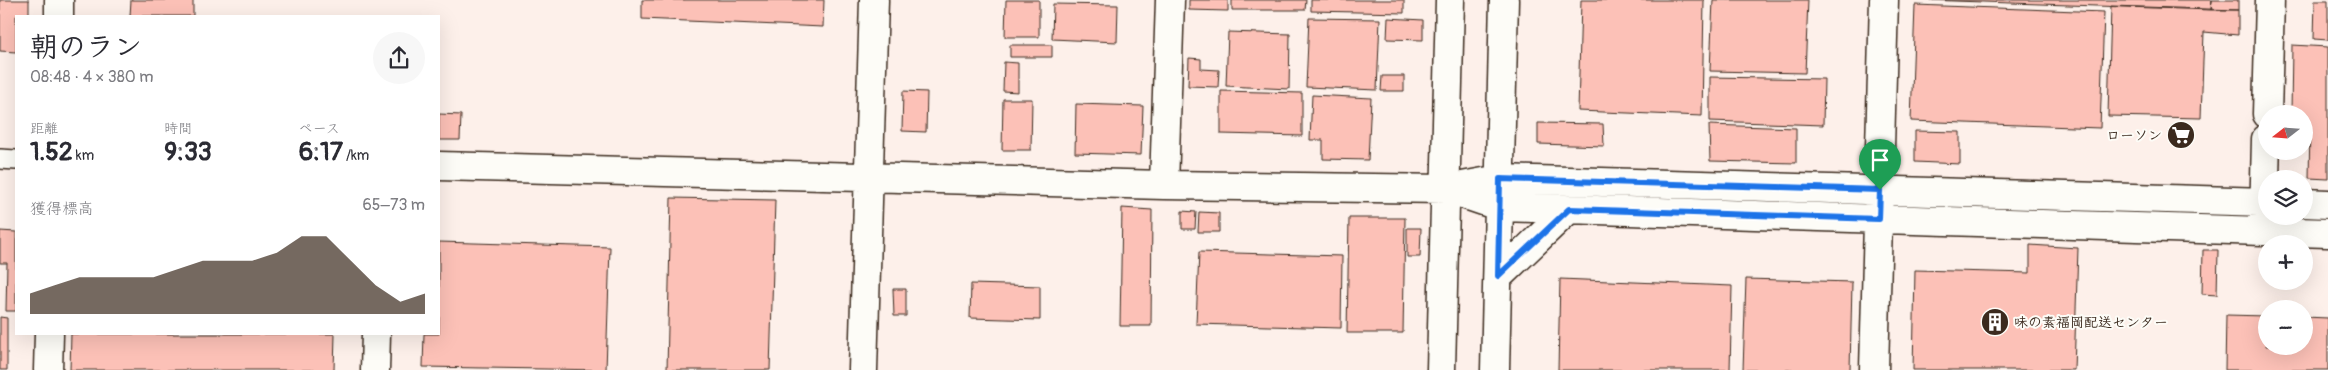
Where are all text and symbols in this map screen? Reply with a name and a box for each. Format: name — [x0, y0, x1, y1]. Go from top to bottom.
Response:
text: 朝のラン — [30, 30, 142, 65]
button: share — [373, 32, 425, 84]
text: 08:48 · 4 × 380 m — [30, 67, 153, 87]
north arrow — [2258, 105, 2312, 160]
map controls — [2258, 105, 2313, 355]
text: 距離 — [30, 120, 58, 137]
text: 時間 — [164, 120, 192, 137]
text: ペース — [299, 120, 340, 137]
supermarket icon: ローソン — [2166, 120, 2196, 150]
place label: ローソン — [2106, 127, 2162, 144]
text: 1.52 — [30, 137, 73, 168]
text: 9:33 — [164, 137, 212, 168]
text: 6:17 — [299, 137, 343, 168]
pin — [1859, 139, 1901, 190]
icon: arrive — [1866, 146, 1894, 174]
text: km — [73, 147, 94, 164]
text: /km — [343, 147, 369, 164]
button: layers — [2258, 170, 2313, 225]
text: 65–73 m — [363, 195, 425, 215]
text: 獲得標高 — [30, 199, 94, 219]
button: + — [2258, 235, 2313, 290]
button: − — [2258, 300, 2313, 355]
building icon: 味の素福岡配送センター — [1980, 307, 2010, 337]
place label: 味の素福岡配送センター — [2014, 314, 2168, 331]

